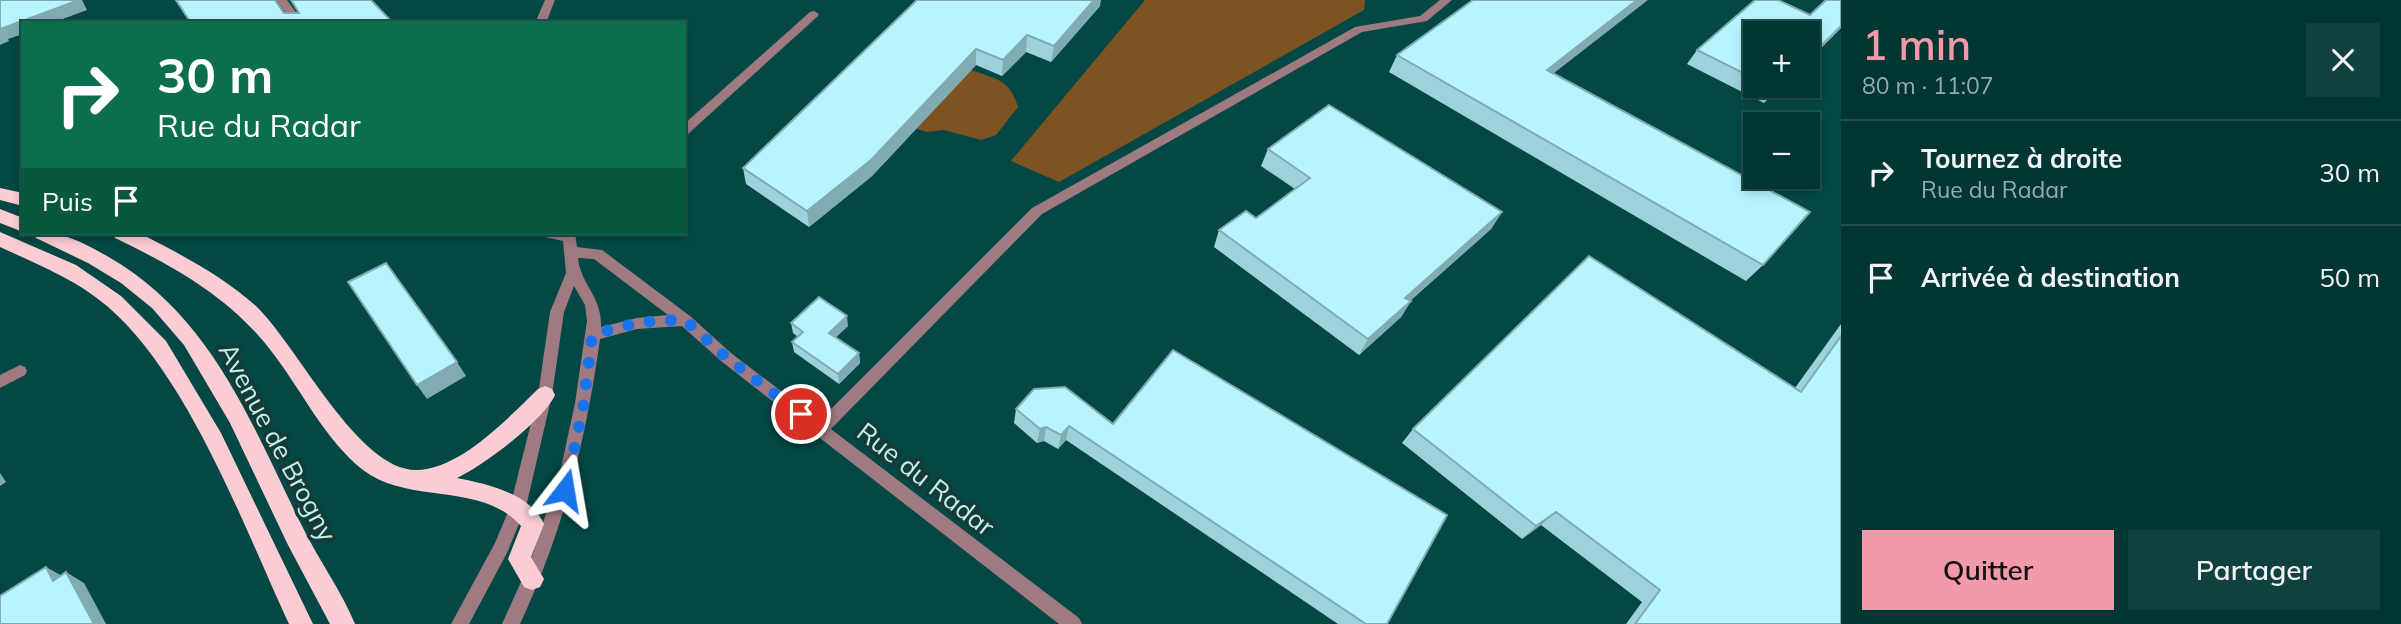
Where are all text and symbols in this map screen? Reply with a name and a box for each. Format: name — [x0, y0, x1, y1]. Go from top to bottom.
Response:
text: 1 min — [1862, 18, 1971, 71]
map controls — [1743, 21, 1820, 189]
button: + — [1743, 21, 1820, 98]
button: close — [2306, 23, 2380, 97]
text: 30 m — [157, 44, 273, 105]
icon: right — [42, 49, 133, 140]
text: 80 m · 11:07 — [1862, 71, 1994, 100]
text: Rue du Radar — [157, 105, 361, 145]
button: − — [1743, 112, 1820, 189]
text: Tournez à droite — [1921, 142, 2122, 175]
icon: right — [1862, 154, 1900, 192]
text: 30 m — [2319, 156, 2380, 189]
text: Rue du Radar — [1921, 175, 2067, 204]
icon: arrive — [107, 182, 145, 220]
text: Puis — [42, 185, 93, 218]
icon: arrive — [1862, 259, 1900, 297]
text: Arrivée à destination — [1921, 261, 2180, 294]
text: 50 m — [2319, 261, 2380, 294]
street label: Avenue de Brogny — [212, 337, 344, 547]
pin — [771, 384, 831, 444]
icon: arrive — [782, 395, 820, 433]
street label: Rue du Radar — [851, 415, 1002, 543]
position arrow — [528, 453, 602, 527]
button: Quitter — [1862, 530, 2114, 610]
button: Partager — [2128, 530, 2380, 610]

